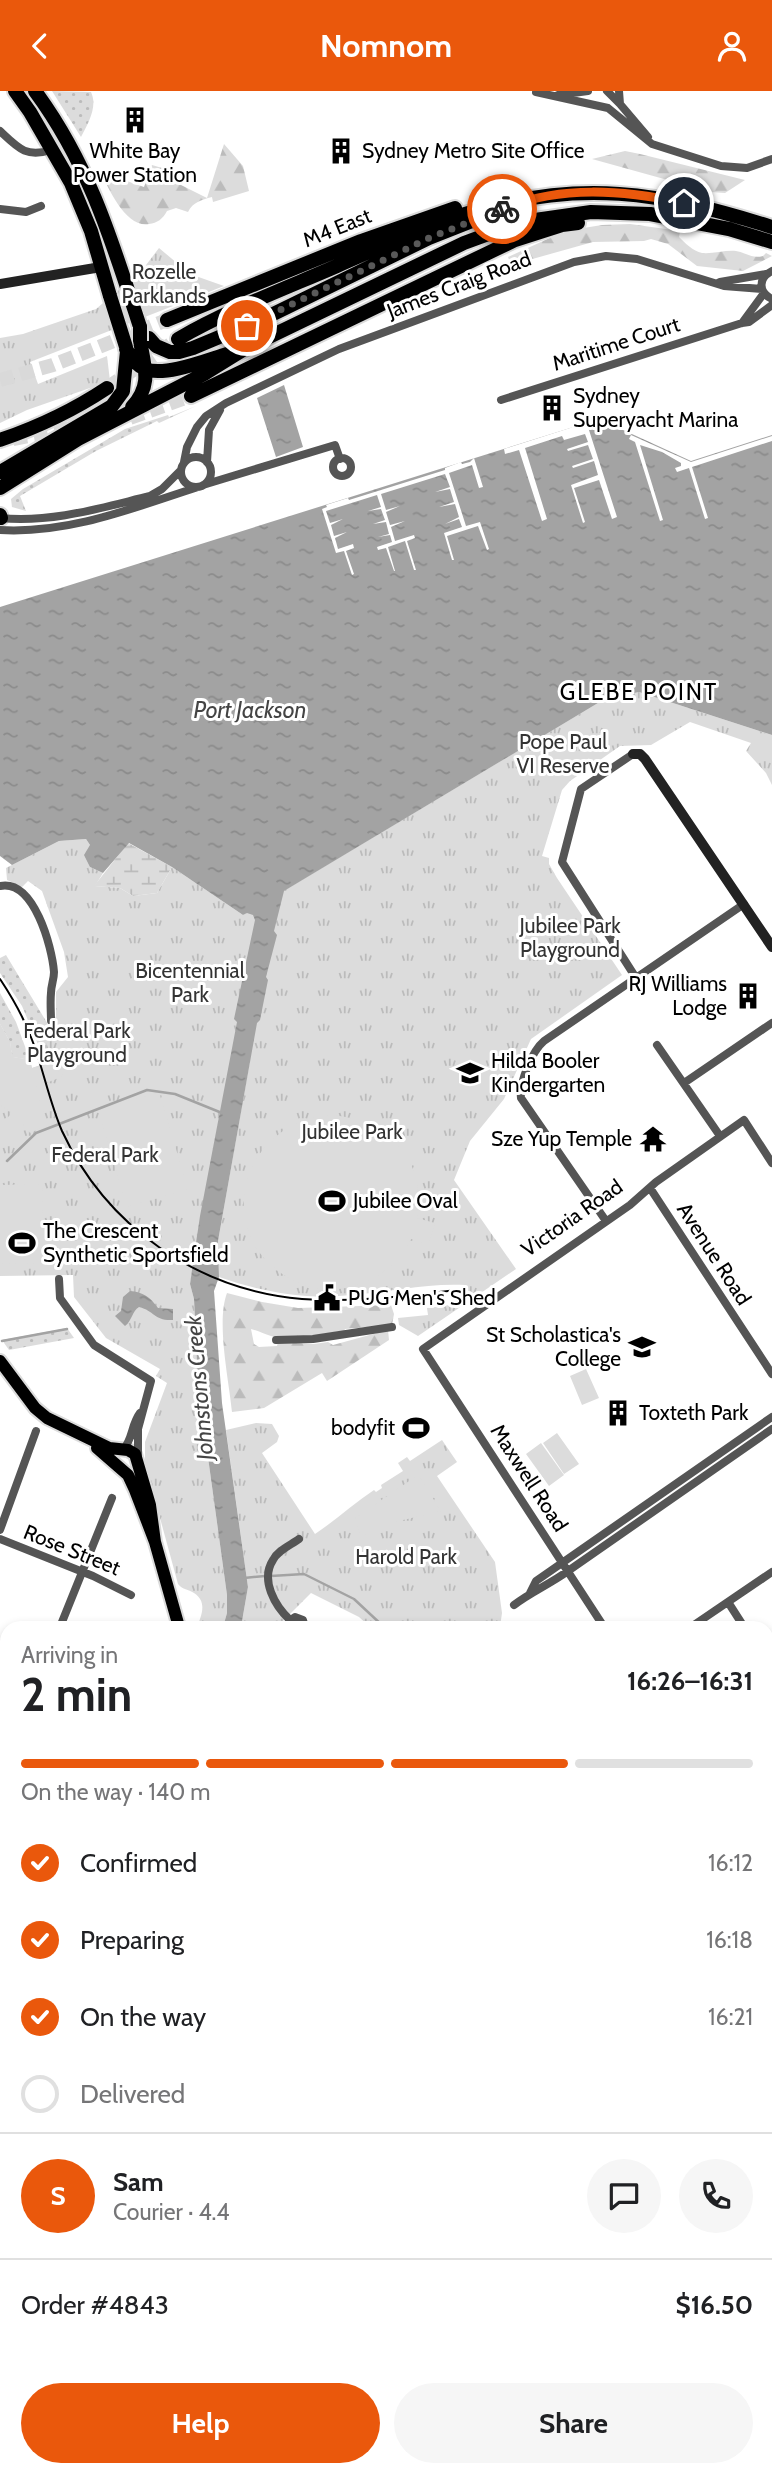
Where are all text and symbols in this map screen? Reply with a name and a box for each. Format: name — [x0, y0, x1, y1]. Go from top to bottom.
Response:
text: Nomnom — [320, 26, 452, 65]
icon: back — [21, 27, 59, 65]
icon: person — [713, 27, 751, 65]
building icon: White Bay Power Station — [120, 105, 150, 135]
building icon: Sydney Metro Site Office — [326, 136, 356, 166]
place label: White Bay Power Station — [73, 138, 197, 187]
place label: Sydney Metro Site Office — [362, 138, 585, 163]
pin — [654, 173, 714, 233]
courier — [467, 174, 537, 244]
icon: home — [665, 184, 703, 222]
icon: bike — [483, 190, 521, 228]
street label: M4 East — [299, 203, 375, 253]
street label: James Craig Road — [382, 246, 534, 324]
park label: Rozelle Parklands — [122, 259, 207, 308]
pin — [217, 296, 277, 356]
icon: bag — [228, 307, 266, 345]
street label: Maritime Court — [549, 311, 683, 376]
place label: Sydney Superyacht Marina — [573, 383, 738, 432]
building icon: Sydney Superyacht Marina — [537, 393, 567, 423]
district label: GLEBE POINT — [560, 678, 718, 706]
water label: Port Jackson — [194, 696, 306, 724]
park label: Pope Paul VI Reserve — [517, 729, 610, 778]
park label: Jubilee Park Playground — [518, 913, 621, 962]
park label: Bicentennial Park — [135, 958, 245, 1007]
place label: RJ Williams Lodge — [628, 971, 727, 1020]
building icon: RJ Williams Lodge — [733, 981, 763, 1011]
park label: Federal Park Playground — [23, 1018, 131, 1067]
place label: Hilda Booler Kindergarten — [491, 1048, 605, 1097]
school or university icon: Hilda Booler Kindergarten — [455, 1058, 485, 1088]
park label: Jubilee Park — [300, 1119, 403, 1144]
temple icon: Sze Yup Temple — [638, 1124, 668, 1154]
place label: Sze Yup Temple — [491, 1126, 632, 1151]
park label: Federal Park — [51, 1142, 159, 1167]
street label: Victoria Road — [516, 1174, 627, 1262]
sports icon: Jubilee Oval — [317, 1186, 347, 1216]
place label: Jubilee Oval — [352, 1188, 458, 1213]
street label: Avenue Road — [672, 1198, 757, 1310]
place label: The Crescent Synthetic Sportsfield — [43, 1218, 229, 1267]
sports icon: The Crescent Synthetic Sportsfield — [7, 1228, 37, 1258]
public building icon: PUG Men's Shed — [312, 1283, 342, 1313]
place label: PUG Men's Shed — [348, 1285, 496, 1310]
water label: Johnstons Creek — [179, 1313, 219, 1464]
place label: St Scholastica's College — [486, 1322, 621, 1371]
school or university icon: St Scholastica's College — [627, 1332, 657, 1362]
building icon: Toxteth Park — [603, 1398, 633, 1428]
place label: Toxteth Park — [639, 1400, 749, 1425]
sports icon: bodyfit — [401, 1413, 431, 1443]
place label: bodyfit — [331, 1415, 395, 1440]
street label: Maxwell Road — [485, 1419, 573, 1536]
street label: Rose Street — [20, 1519, 124, 1580]
park label: Harold Park — [355, 1544, 457, 1569]
text: Arriving in — [21, 1641, 118, 1669]
text: 16:26–16:31 — [627, 1665, 753, 1697]
text: 2 min — [21, 1667, 132, 1723]
text: On the way · 140 m — [21, 1778, 211, 1806]
icon: check — [21, 1844, 59, 1882]
text: Confirmed — [80, 1847, 197, 1879]
text: 16:12 — [708, 1849, 753, 1877]
icon: check — [21, 1921, 59, 1959]
text: Preparing — [80, 1924, 184, 1956]
text: 16:18 — [706, 1926, 753, 1954]
icon: check — [21, 1998, 59, 2036]
text: On the way — [80, 2001, 206, 2033]
text: 16:21 — [708, 2003, 753, 2031]
text: Delivered — [80, 2078, 185, 2110]
button: chat — [587, 2159, 661, 2233]
button: phone — [679, 2159, 753, 2233]
text: Sam — [113, 2166, 164, 2198]
text: S — [50, 2180, 66, 2212]
text: Courier · 4.4 — [113, 2198, 230, 2226]
text: Order #4843 — [21, 2289, 169, 2321]
text: $16.50 — [676, 2289, 753, 2321]
button: Help — [21, 2383, 380, 2463]
button: Share — [394, 2383, 753, 2463]

